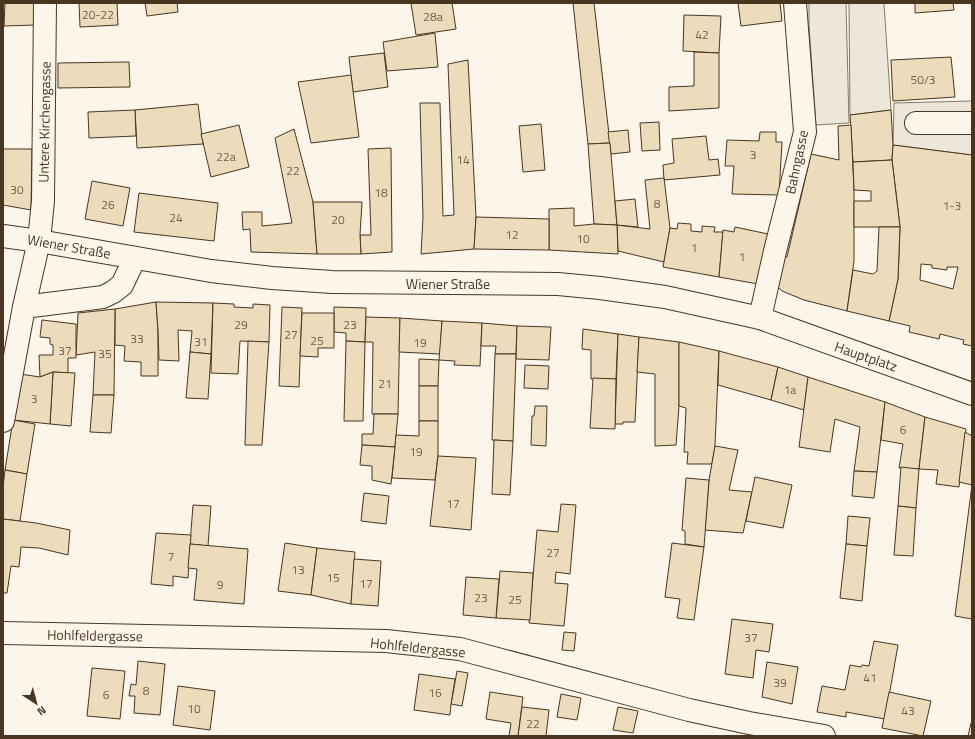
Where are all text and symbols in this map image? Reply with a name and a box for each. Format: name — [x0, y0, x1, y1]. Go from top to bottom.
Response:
house number: 20-22 — [82, 5, 114, 24]
house number: 28a — [423, 7, 443, 26]
house number: 42 — [695, 25, 709, 44]
street label: Untere Kirchengasse — [32, 61, 56, 183]
house number: 50/3 — [910, 70, 936, 89]
street label: Bahngasse — [779, 128, 813, 196]
house number: 3 — [750, 145, 756, 164]
house number: 22a — [216, 147, 236, 166]
house number: 14 — [456, 150, 470, 169]
house number: 22 — [286, 161, 300, 180]
house number: 30 — [10, 180, 24, 199]
house number: 18 — [374, 183, 388, 202]
house number: 8 — [654, 194, 661, 213]
house number: 26 — [101, 195, 115, 214]
house number: 1-3 — [943, 196, 961, 215]
house number: 24 — [169, 208, 183, 227]
house number: 20 — [331, 210, 345, 229]
house number: 12 — [505, 225, 519, 244]
street label: Wiener Straße — [26, 228, 112, 264]
house number: 10 — [576, 229, 590, 248]
house number: 1 — [691, 238, 697, 257]
house number: 1 — [739, 247, 745, 266]
street label: Wiener Straße — [406, 273, 490, 294]
house number: 29 — [234, 315, 248, 334]
house number: 23 — [343, 315, 357, 334]
house number: 27 — [284, 325, 298, 344]
house number: 33 — [130, 329, 144, 348]
house number: 25 — [310, 331, 324, 350]
house number: 31 — [194, 332, 208, 351]
house number: 19 — [413, 333, 427, 352]
street label: Hauptplatz — [832, 335, 900, 377]
house number: 37 — [58, 341, 72, 360]
house number: 35 — [98, 344, 112, 363]
house number: 21 — [378, 374, 392, 393]
house number: 1a — [784, 380, 796, 399]
house number: 3 — [31, 389, 37, 408]
house number: 6 — [900, 420, 907, 439]
house number: 19 — [409, 442, 423, 461]
house number: 17 — [446, 494, 460, 513]
house number: 27 — [546, 543, 560, 562]
house number: 7 — [168, 547, 174, 566]
house number: 13 — [291, 560, 305, 579]
house number: 15 — [326, 568, 340, 587]
house number: 17 — [359, 574, 373, 593]
house number: 9 — [217, 575, 224, 594]
house number: 23 — [474, 588, 488, 607]
house number: 25 — [508, 590, 522, 609]
street label: Hohlfeldergasse — [47, 624, 143, 646]
house number: 37 — [744, 628, 758, 647]
street label: Hohlfeldergasse — [369, 632, 467, 662]
house number: 41 — [863, 668, 877, 687]
house number: 39 — [773, 673, 787, 692]
house number: 8 — [143, 681, 150, 700]
north arrow — [16, 683, 56, 723]
house number: 16 — [428, 683, 442, 702]
house number: 6 — [103, 685, 110, 704]
house number: 10 — [187, 699, 201, 718]
house number: 43 — [901, 701, 915, 720]
text: N — [34, 702, 50, 720]
house number: 22 — [526, 714, 540, 733]

